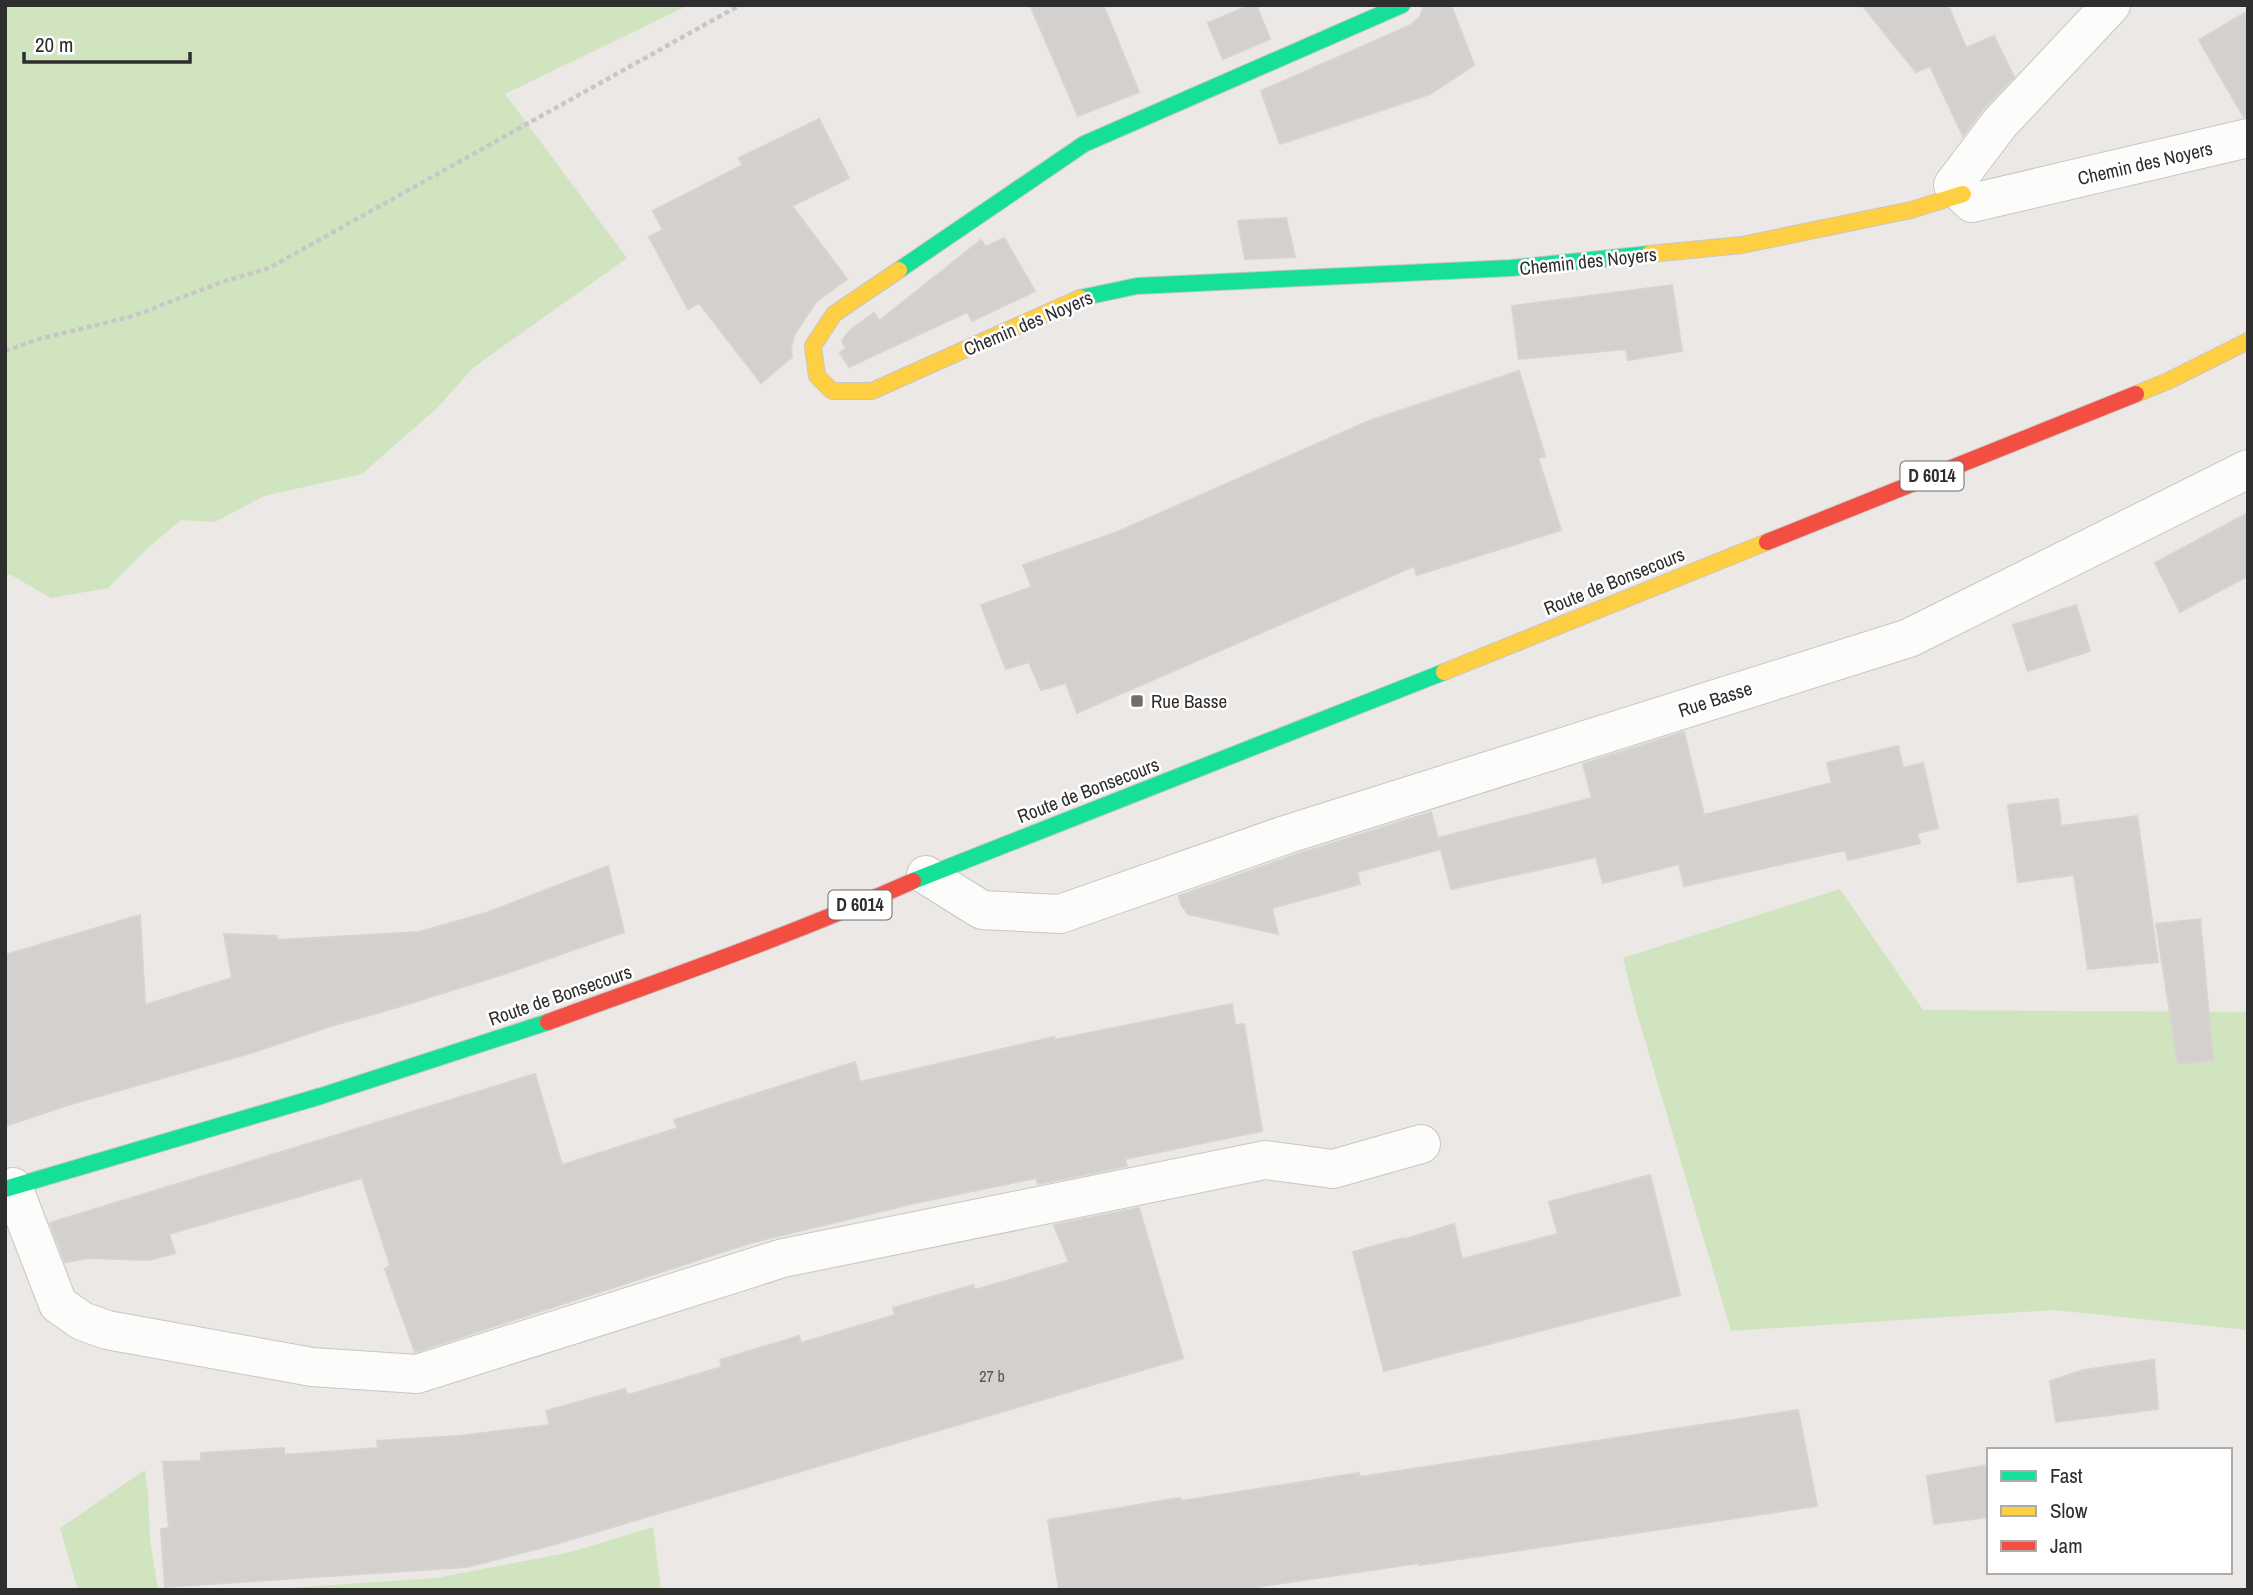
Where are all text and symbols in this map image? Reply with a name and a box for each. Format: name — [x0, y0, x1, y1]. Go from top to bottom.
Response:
scale bar — [24, 21, 191, 65]
text: 20 m — [35, 30, 73, 59]
street label: Chemin des Noyers — [2075, 135, 2215, 191]
street label: Chemin des Noyers — [1518, 241, 1658, 281]
street label: Chemin des Noyers — [960, 284, 1097, 362]
road number: D 6014 — [1900, 462, 1964, 490]
street label: Route de Bonsecours — [1540, 541, 1689, 621]
street label: Rue Basse — [1675, 675, 1755, 723]
place label: Rue Basse — [1151, 688, 1227, 714]
marker: Rue Basse — [1129, 693, 1145, 709]
street label: Route de Bonsecours — [1013, 751, 1163, 829]
road number: D 6014 — [828, 890, 892, 920]
street label: Route de Bonsecours — [485, 958, 635, 1032]
house number: 27 b — [979, 1365, 1005, 1387]
legend — [1987, 1448, 2232, 1574]
text: Fast — [2050, 1461, 2083, 1490]
text: Slow — [2050, 1496, 2088, 1525]
text: Jam — [2050, 1531, 2083, 1560]

